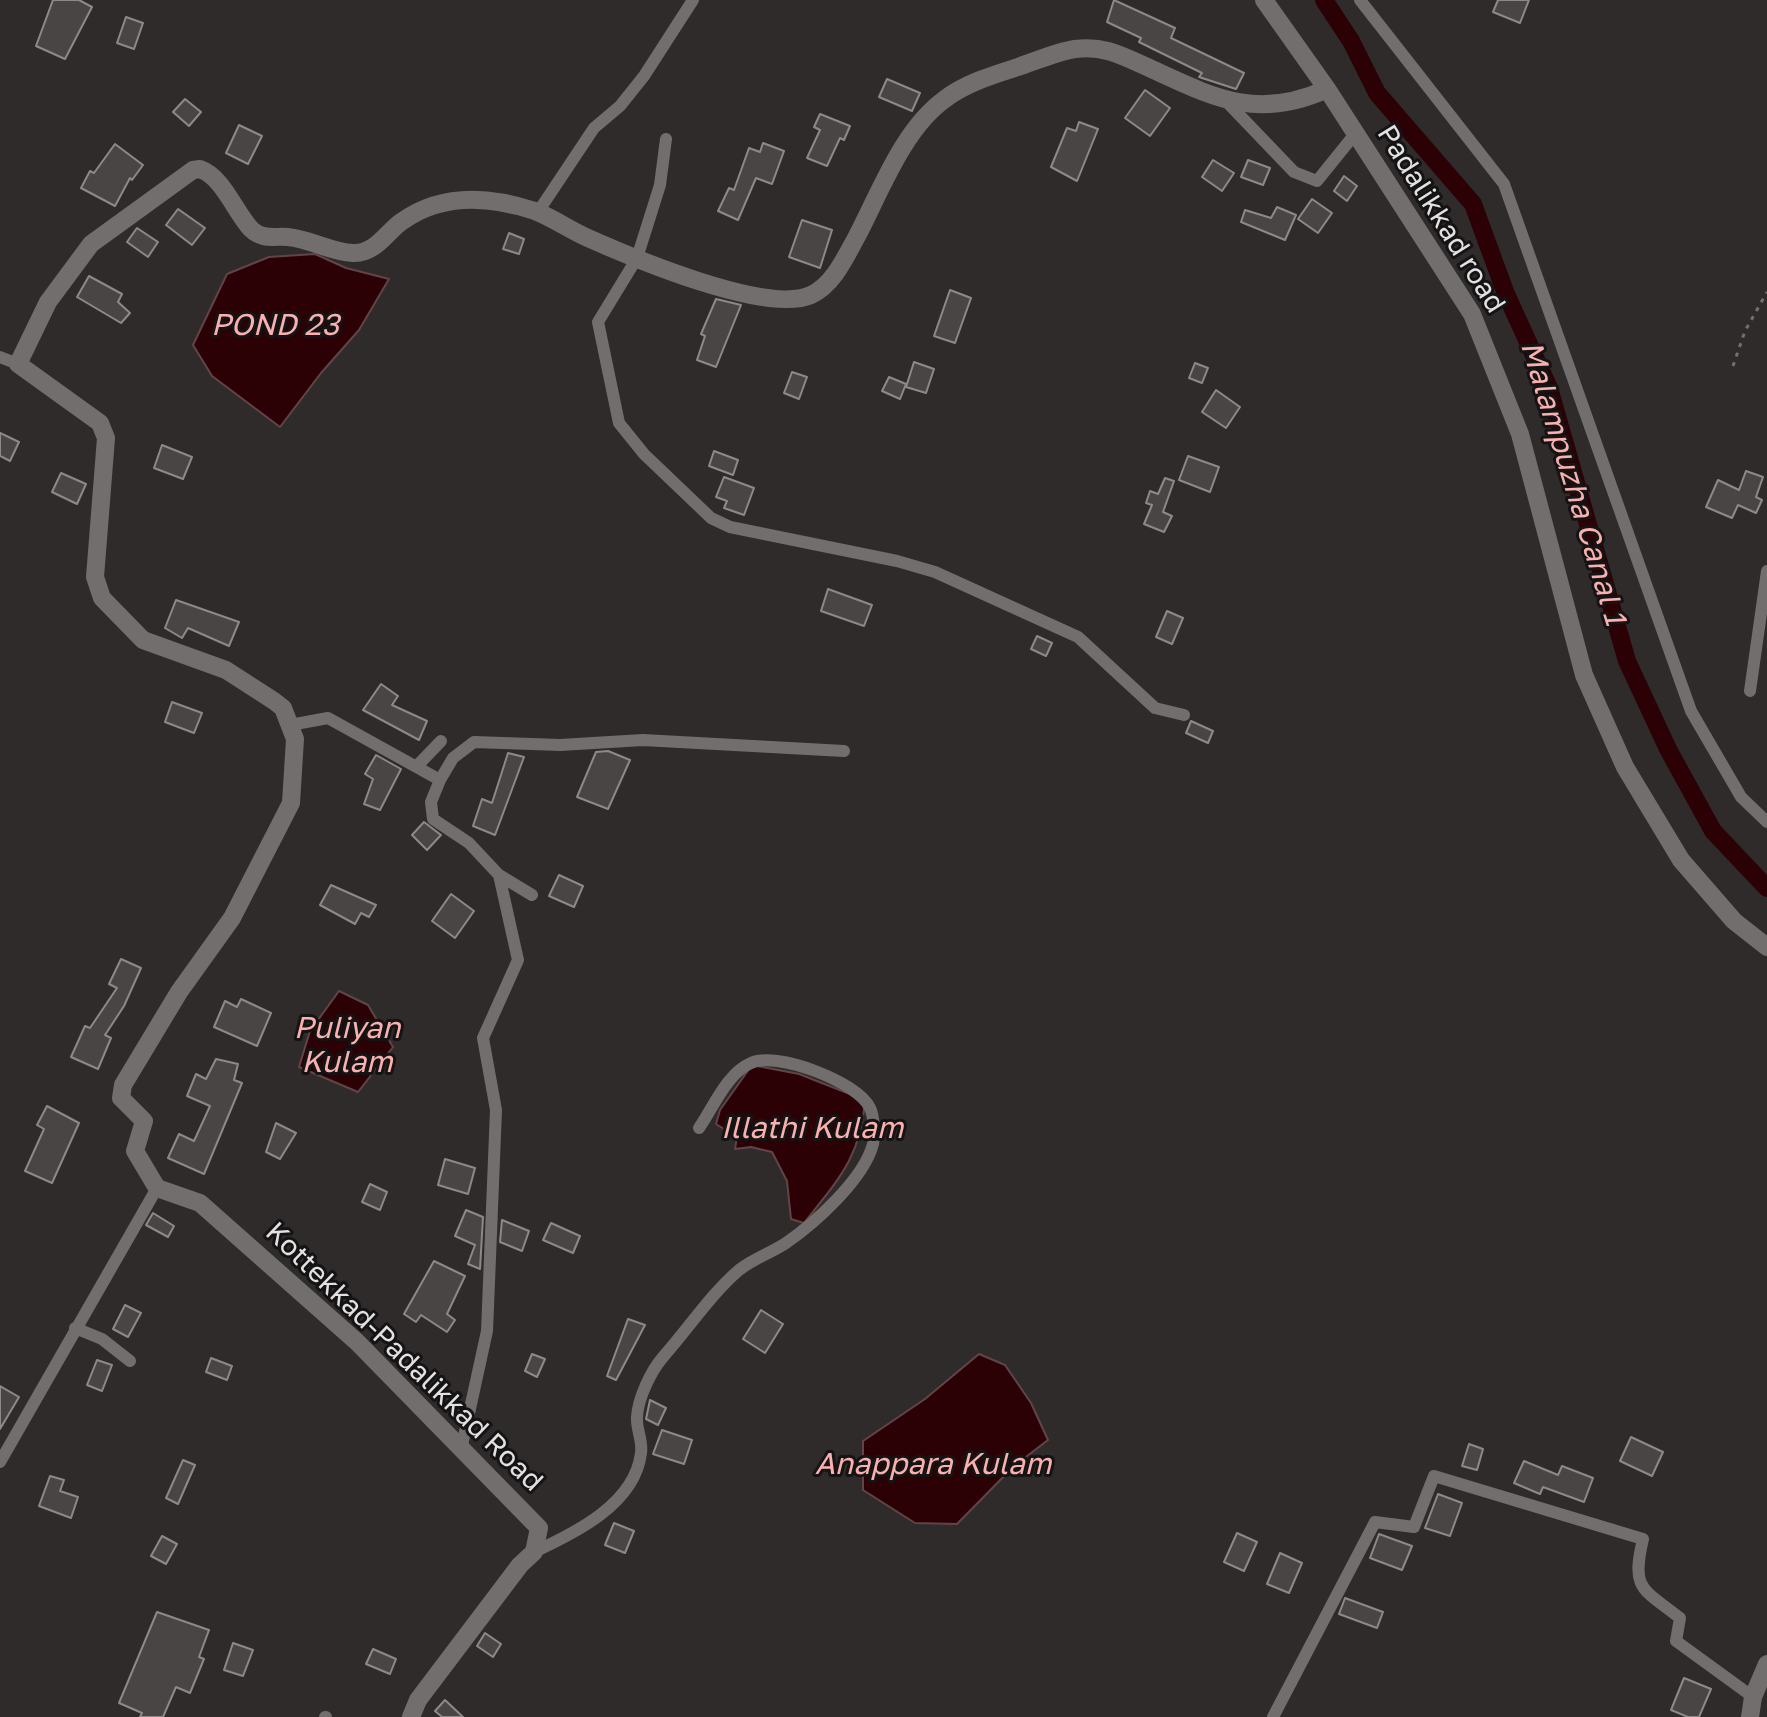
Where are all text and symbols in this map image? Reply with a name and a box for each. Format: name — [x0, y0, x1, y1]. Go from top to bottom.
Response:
street label: Padalikkad road — [1370, 119, 1512, 319]
water label: POND 23 — [211, 307, 339, 343]
water label: Malampuzha Canal 1 — [1513, 337, 1633, 629]
water label: Puliyan Kulam — [294, 1010, 400, 1080]
water label: Illathi Kulam — [721, 1110, 903, 1146]
street label: Kottekkad-Padalikkad Road — [258, 1216, 550, 1498]
water label: Anappara Kulam — [815, 1446, 1051, 1482]

